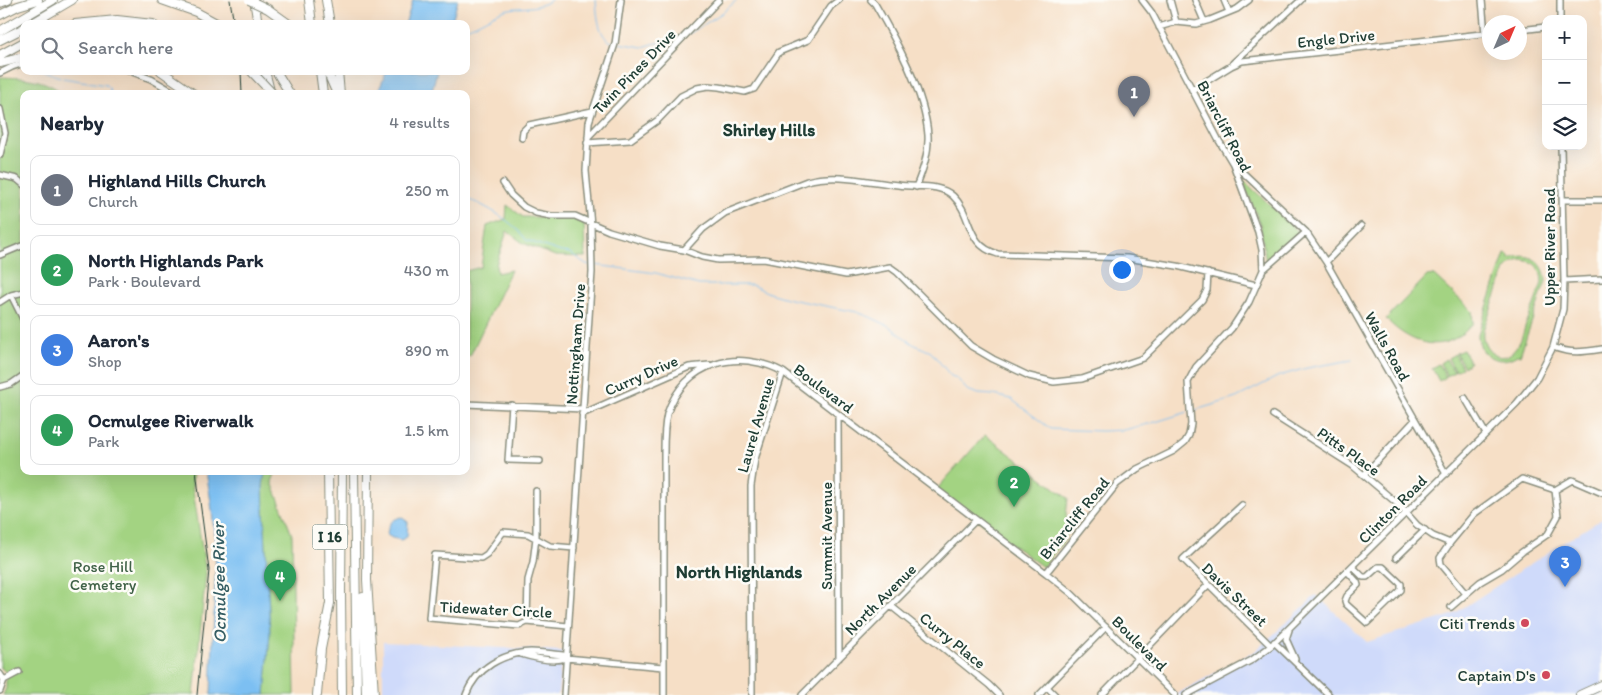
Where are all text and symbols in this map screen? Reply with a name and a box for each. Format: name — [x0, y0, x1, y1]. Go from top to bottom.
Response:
north arrow — [1482, 15, 1527, 60]
map controls — [1542, 15, 1587, 150]
button: + — [1542, 15, 1587, 60]
search box — [20, 20, 470, 75]
street label: Twin Pines Drive — [589, 25, 680, 118]
street label: Engle Drive — [1296, 25, 1376, 52]
icon: search — [38, 34, 66, 62]
text: Search here — [78, 36, 173, 59]
button: − — [1542, 60, 1587, 105]
pin: 1 — [1118, 76, 1150, 117]
street label: Briarcliff Road — [1193, 77, 1256, 175]
button: layers — [1542, 105, 1587, 150]
text: Nearby — [40, 110, 104, 135]
text: 4 results — [389, 113, 450, 132]
district label: Shirley Hills — [723, 119, 815, 141]
text: Highland Hills Church — [88, 169, 266, 192]
text: 1 — [53, 181, 61, 200]
text: 250 m — [405, 181, 449, 200]
street label: Upper River Road — [1540, 188, 1559, 306]
text: Church — [88, 192, 138, 211]
text: North Highlands Park — [88, 249, 263, 272]
your location — [1109, 257, 1135, 283]
text: 2 — [53, 261, 61, 280]
text: 430 m — [404, 261, 449, 280]
text: Park · Boulevard — [88, 272, 201, 291]
street label: Nottingham Drive — [562, 283, 589, 405]
street label: Walls Road — [1361, 308, 1414, 384]
text: Aaron's — [88, 329, 149, 352]
text: 3 — [53, 341, 61, 360]
text: 890 m — [405, 341, 449, 360]
street label: Curry Drive — [602, 351, 681, 400]
text: Shop — [88, 352, 122, 371]
street label: Boulevard — [790, 360, 858, 417]
street label: Laurel Avenue — [733, 375, 778, 475]
text: Ocmulgee Riverwalk — [88, 409, 254, 432]
text: 4 — [52, 421, 62, 440]
text: 1.5 km — [404, 421, 449, 440]
street label: Pitts Place — [1314, 423, 1384, 480]
text: Park — [88, 432, 119, 451]
pin: 2 — [998, 466, 1030, 507]
street label: Clinton Road — [1354, 471, 1431, 548]
street label: Briarcliff Road — [1035, 473, 1113, 563]
street label: Summit Avenue — [817, 482, 836, 590]
water label: Ocmulgee River — [207, 520, 231, 644]
road number: I 16 — [312, 524, 348, 550]
pin: 3 — [1549, 546, 1581, 587]
park label: Rose Hill Cemetery — [70, 557, 137, 594]
street label: Davis Street — [1198, 558, 1271, 630]
street label: North Avenue — [841, 559, 920, 639]
pin: 4 — [264, 560, 296, 601]
district label: North Highlands — [676, 561, 802, 583]
street label: Tidewater Circle — [439, 597, 553, 622]
street label: Curry Place — [916, 608, 990, 673]
street label: Boulevard — [1108, 612, 1171, 675]
place label: Citi Trends — [1439, 614, 1515, 633]
marker: Citi Trends — [1519, 617, 1531, 629]
place label: Captain D's — [1458, 666, 1536, 685]
marker: Captain D's — [1540, 669, 1552, 681]

